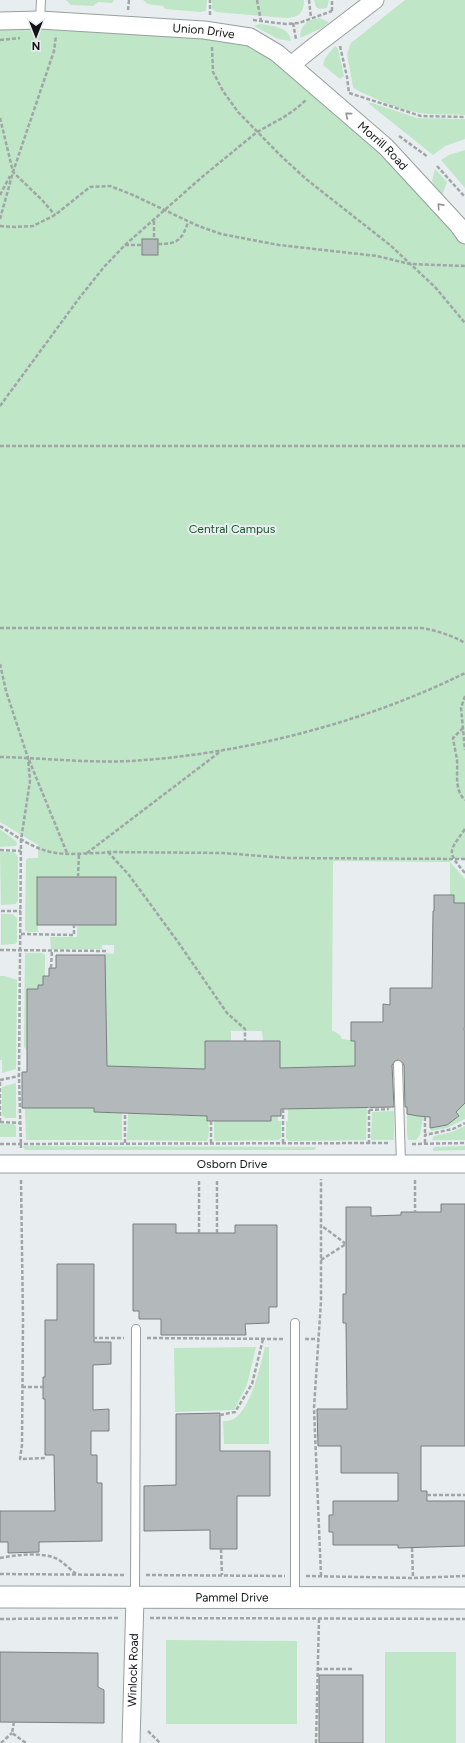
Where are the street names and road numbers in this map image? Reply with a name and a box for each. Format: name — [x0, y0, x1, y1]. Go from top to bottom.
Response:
street label: Union Drive — [172, 21, 236, 42]
street label: Morrill Road — [355, 119, 411, 173]
street label: Osborn Drive — [197, 1157, 268, 1171]
street label: Pammel Drive — [195, 1590, 269, 1605]
street label: Winlock Road — [125, 1633, 141, 1707]

